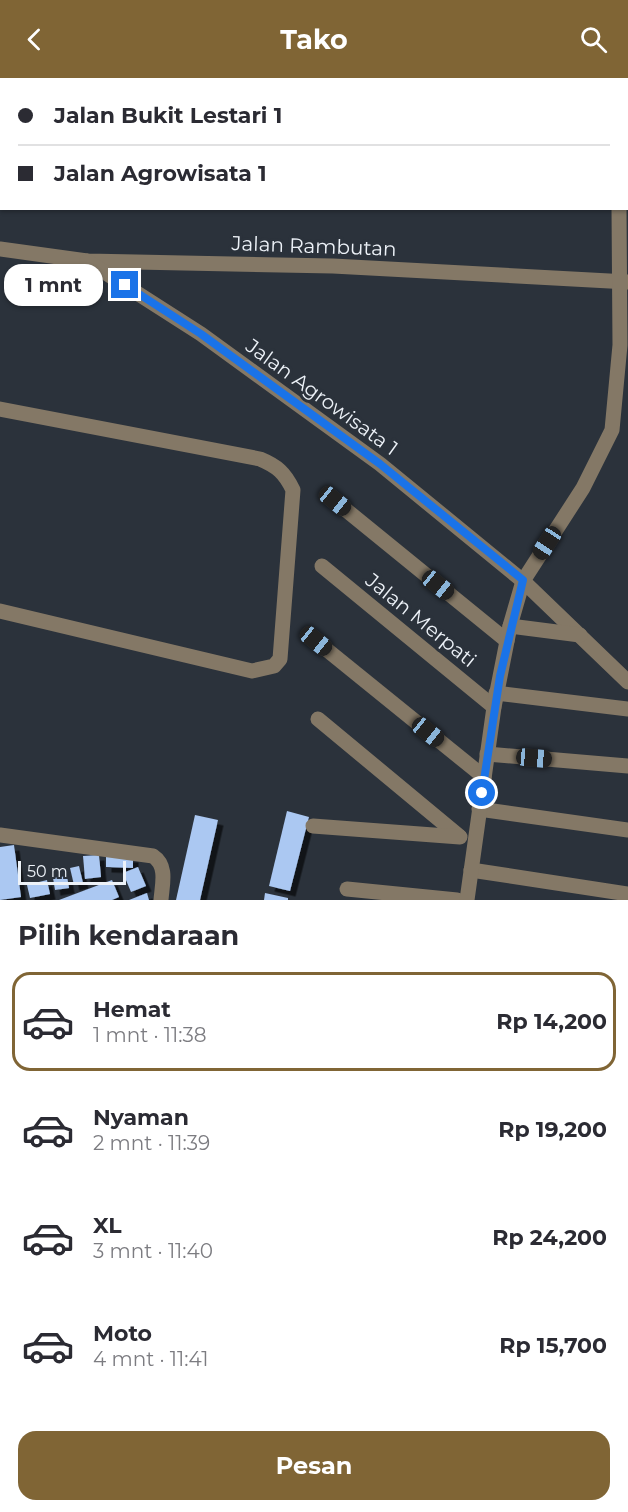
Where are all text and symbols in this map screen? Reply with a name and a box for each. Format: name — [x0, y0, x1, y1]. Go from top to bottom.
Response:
icon: back — [18, 23, 51, 56]
text: Tako — [280, 23, 348, 56]
icon: search — [577, 23, 610, 56]
text: Jalan Bukit Lestari 1 — [54, 102, 282, 129]
text: Jalan Agrowisata 1 — [54, 160, 267, 187]
street label: Jalan Rambutan — [230, 231, 397, 261]
callout: 1 mnt — [5, 264, 104, 306]
route end — [111, 271, 138, 298]
text: 1 mnt — [25, 273, 82, 297]
street label: Jalan Agrowisata 1 — [240, 333, 403, 460]
car — [315, 483, 355, 519]
car — [530, 523, 564, 563]
street label: Jalan Merpati — [360, 567, 481, 672]
car — [418, 567, 458, 603]
car — [296, 623, 336, 659]
car — [408, 714, 448, 750]
car — [515, 747, 553, 769]
route start — [468, 779, 495, 806]
scale bar — [18, 858, 126, 886]
text: 50 m — [27, 862, 68, 881]
text: Pilih kendaraan — [18, 919, 239, 952]
icon: car — [21, 995, 75, 1049]
text: Hemat — [93, 996, 171, 1023]
text: Rp 14,200 — [496, 1008, 607, 1035]
text: 1 mnt · 11:38 — [93, 1023, 207, 1047]
icon: car — [21, 1103, 75, 1157]
text: Nyaman — [93, 1104, 189, 1131]
text: Rp 19,200 — [498, 1116, 607, 1143]
text: 2 mnt · 11:39 — [93, 1131, 210, 1155]
icon: car — [21, 1211, 75, 1265]
text: XL — [93, 1212, 122, 1239]
text: Rp 24,200 — [492, 1224, 607, 1251]
text: 3 mnt · 11:40 — [93, 1239, 213, 1263]
icon: car — [21, 1319, 75, 1373]
text: Moto — [93, 1320, 152, 1347]
text: Rp 15,700 — [499, 1332, 607, 1359]
text: 4 mnt · 11:41 — [93, 1347, 208, 1371]
button: Pesan — [18, 1431, 610, 1500]

